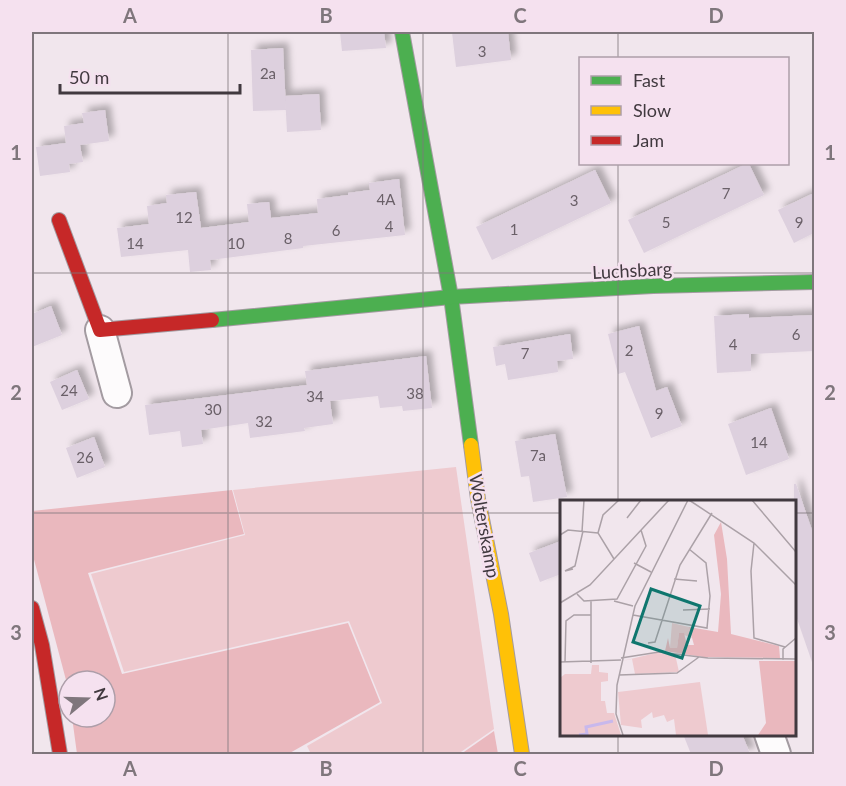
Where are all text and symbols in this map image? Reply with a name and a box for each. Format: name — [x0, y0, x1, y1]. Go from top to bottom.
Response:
text: A — [122, 3, 137, 27]
text: B — [319, 3, 333, 27]
text: C — [513, 3, 527, 27]
text: D — [708, 3, 724, 27]
house number: 3 — [478, 42, 486, 60]
scale bar — [60, 57, 240, 95]
legend — [579, 57, 789, 165]
house number: 2a — [260, 64, 276, 82]
text: 50 m — [69, 66, 109, 88]
text: Fast — [633, 69, 666, 91]
text: Slow — [633, 99, 671, 121]
text: Jam — [633, 129, 664, 151]
text: 1 — [10, 140, 22, 164]
text: 1 — [824, 140, 836, 164]
house number: 7 — [722, 184, 731, 202]
house number: 4A — [377, 190, 396, 208]
house number: 3 — [570, 191, 578, 209]
house number: 12 — [175, 208, 193, 226]
house number: 5 — [662, 213, 670, 231]
house number: 9 — [795, 213, 803, 231]
house number: 4 — [385, 217, 394, 235]
house number: 1 — [510, 220, 518, 238]
house number: 6 — [332, 221, 341, 239]
house number: 8 — [284, 229, 292, 247]
house number: 14 — [126, 234, 144, 252]
house number: 10 — [227, 234, 245, 252]
street label: Luchsbarg — [592, 257, 672, 283]
house number: 6 — [792, 325, 801, 343]
house number: 4 — [729, 335, 738, 353]
house number: 2 — [625, 341, 633, 359]
house number: 7 — [521, 344, 530, 362]
text: 2 — [10, 380, 22, 404]
text: 2 — [824, 380, 836, 404]
house number: 24 — [60, 381, 78, 399]
house number: 38 — [406, 384, 424, 402]
house number: 34 — [306, 387, 324, 405]
house number: 30 — [204, 400, 222, 418]
house number: 9 — [655, 404, 663, 422]
house number: 32 — [255, 412, 273, 430]
house number: 14 — [750, 433, 768, 451]
house number: 7a — [530, 446, 546, 464]
house number: 26 — [76, 448, 94, 466]
street label: Wolterskamp — [465, 472, 505, 580]
inset map — [560, 500, 795, 735]
text: 3 — [10, 620, 22, 644]
text: 3 — [824, 620, 836, 644]
north arrow — [57, 669, 117, 729]
text: N — [91, 685, 113, 703]
text: A — [122, 756, 137, 780]
text: B — [319, 756, 333, 780]
text: C — [513, 756, 527, 780]
text: D — [708, 756, 724, 780]

